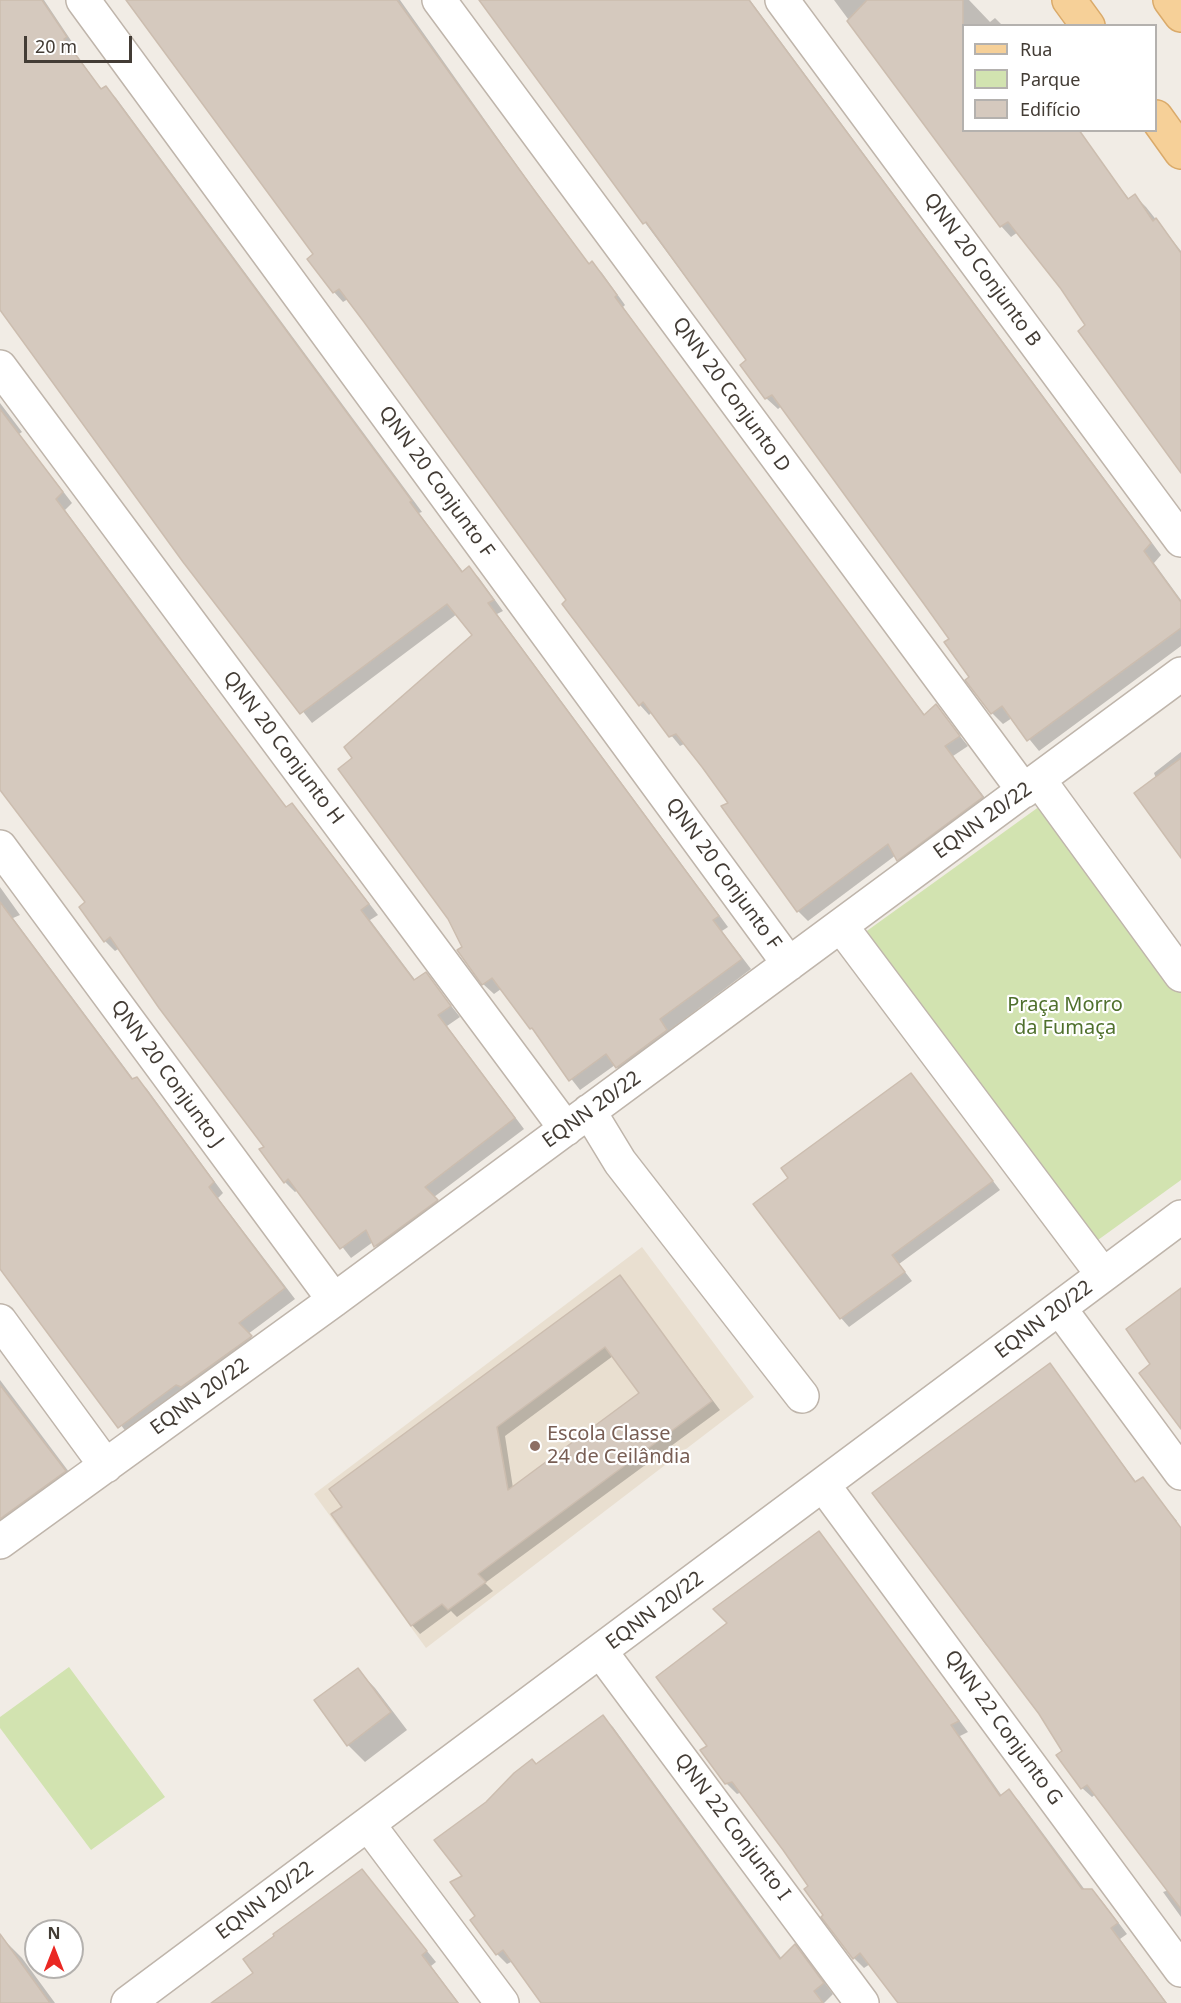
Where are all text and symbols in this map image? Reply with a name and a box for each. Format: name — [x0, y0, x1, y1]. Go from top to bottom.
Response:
scale bar — [27, 24, 135, 62]
legend — [962, 24, 1157, 132]
text: 20 m — [35, 34, 77, 58]
text: Rua — [1020, 37, 1052, 61]
text: Parque — [1020, 67, 1080, 91]
text: Edifício — [1020, 97, 1081, 121]
street label: QNN 20 Conjunto B — [918, 189, 1046, 351]
street label: QNN 20 Conjunto D — [667, 313, 795, 477]
street label: QNN 20 Conjunto F — [373, 402, 499, 562]
street label: QNN 20 Conjunto H — [218, 667, 348, 829]
street label: EQNN 20/22 — [929, 777, 1037, 865]
street label: QNN 20 Conjunto F — [660, 794, 786, 954]
park label: Praça Morro da Fumaça — [1007, 993, 1123, 1040]
street label: QNN 20 Conjunto J — [105, 996, 229, 1152]
street label: EQNN 20/22 — [538, 1066, 646, 1154]
street label: EQNN 20/22 — [991, 1276, 1097, 1364]
street label: EQNN 20/22 — [146, 1353, 254, 1441]
place label: Escola Classe 24 de Ceilândia — [547, 1422, 690, 1469]
marker: Escola Classe 24 de Ceilândia — [528, 1439, 542, 1453]
street label: EQNN 20/22 — [602, 1567, 708, 1655]
street label: QNN 22 Conjunto G — [939, 1646, 1067, 1810]
street label: QNN 22 Conjunto I — [669, 1749, 795, 1905]
street label: EQNN 20/22 — [212, 1857, 318, 1945]
north arrow — [24, 1919, 84, 1979]
text: N — [47, 1922, 61, 1944]

